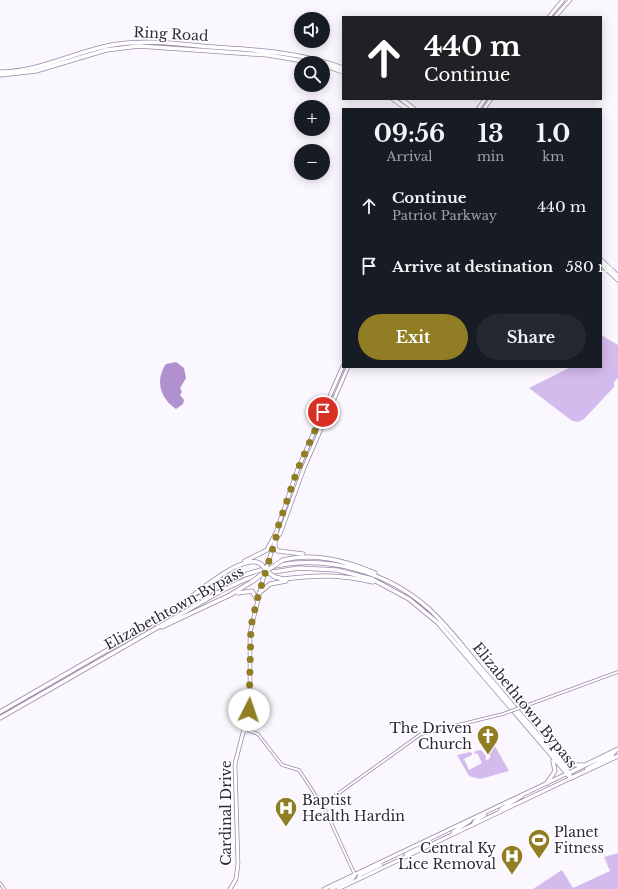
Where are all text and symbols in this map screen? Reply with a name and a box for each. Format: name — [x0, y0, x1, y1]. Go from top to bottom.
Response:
map controls — [294, 12, 330, 180]
button: sound — [294, 12, 330, 48]
street label: Ring Road — [133, 23, 209, 45]
text: 440 m — [424, 29, 521, 64]
icon: ahead — [358, 32, 410, 84]
button: search — [294, 56, 330, 92]
text: Continue — [424, 64, 510, 86]
button: + — [294, 100, 330, 136]
text: 09:56 — [374, 119, 445, 148]
text: 13 — [478, 119, 503, 148]
text: 1.0 — [536, 119, 570, 148]
button: − — [294, 144, 330, 180]
text: Arrival — [386, 148, 432, 165]
text: min — [477, 148, 504, 165]
text: km — [542, 148, 564, 165]
text: Continue — [392, 188, 467, 207]
icon: ahead — [358, 195, 380, 217]
text: 440 m — [537, 197, 586, 216]
text: Patriot Parkway — [392, 207, 497, 224]
icon: arrive — [358, 255, 380, 277]
text: Arrive at destination — [392, 257, 553, 276]
text: 580 m — [565, 257, 614, 276]
button: Exit — [358, 314, 468, 360]
button: Share — [476, 314, 586, 360]
pin — [306, 395, 340, 429]
icon: arrive — [312, 401, 334, 423]
street label: Elizabethtown Bypass — [101, 562, 247, 654]
street label: Elizabethtown Bypass — [469, 639, 581, 771]
position arrow — [228, 689, 270, 731]
place label: The Driven Church — [389, 719, 472, 753]
church icon: The Driven Church — [475, 723, 501, 756]
street label: Cardinal Drive — [217, 760, 235, 866]
place label: Baptist Health Hardin — [302, 791, 405, 825]
hospital icon: Baptist Health Hardin — [273, 795, 299, 828]
place label: Planet Fitness — [554, 823, 604, 857]
sports icon: Planet Fitness — [526, 827, 552, 860]
place label: Central Ky Lice Removal — [398, 839, 496, 873]
hospital icon: Central Ky Lice Removal — [499, 843, 525, 876]

